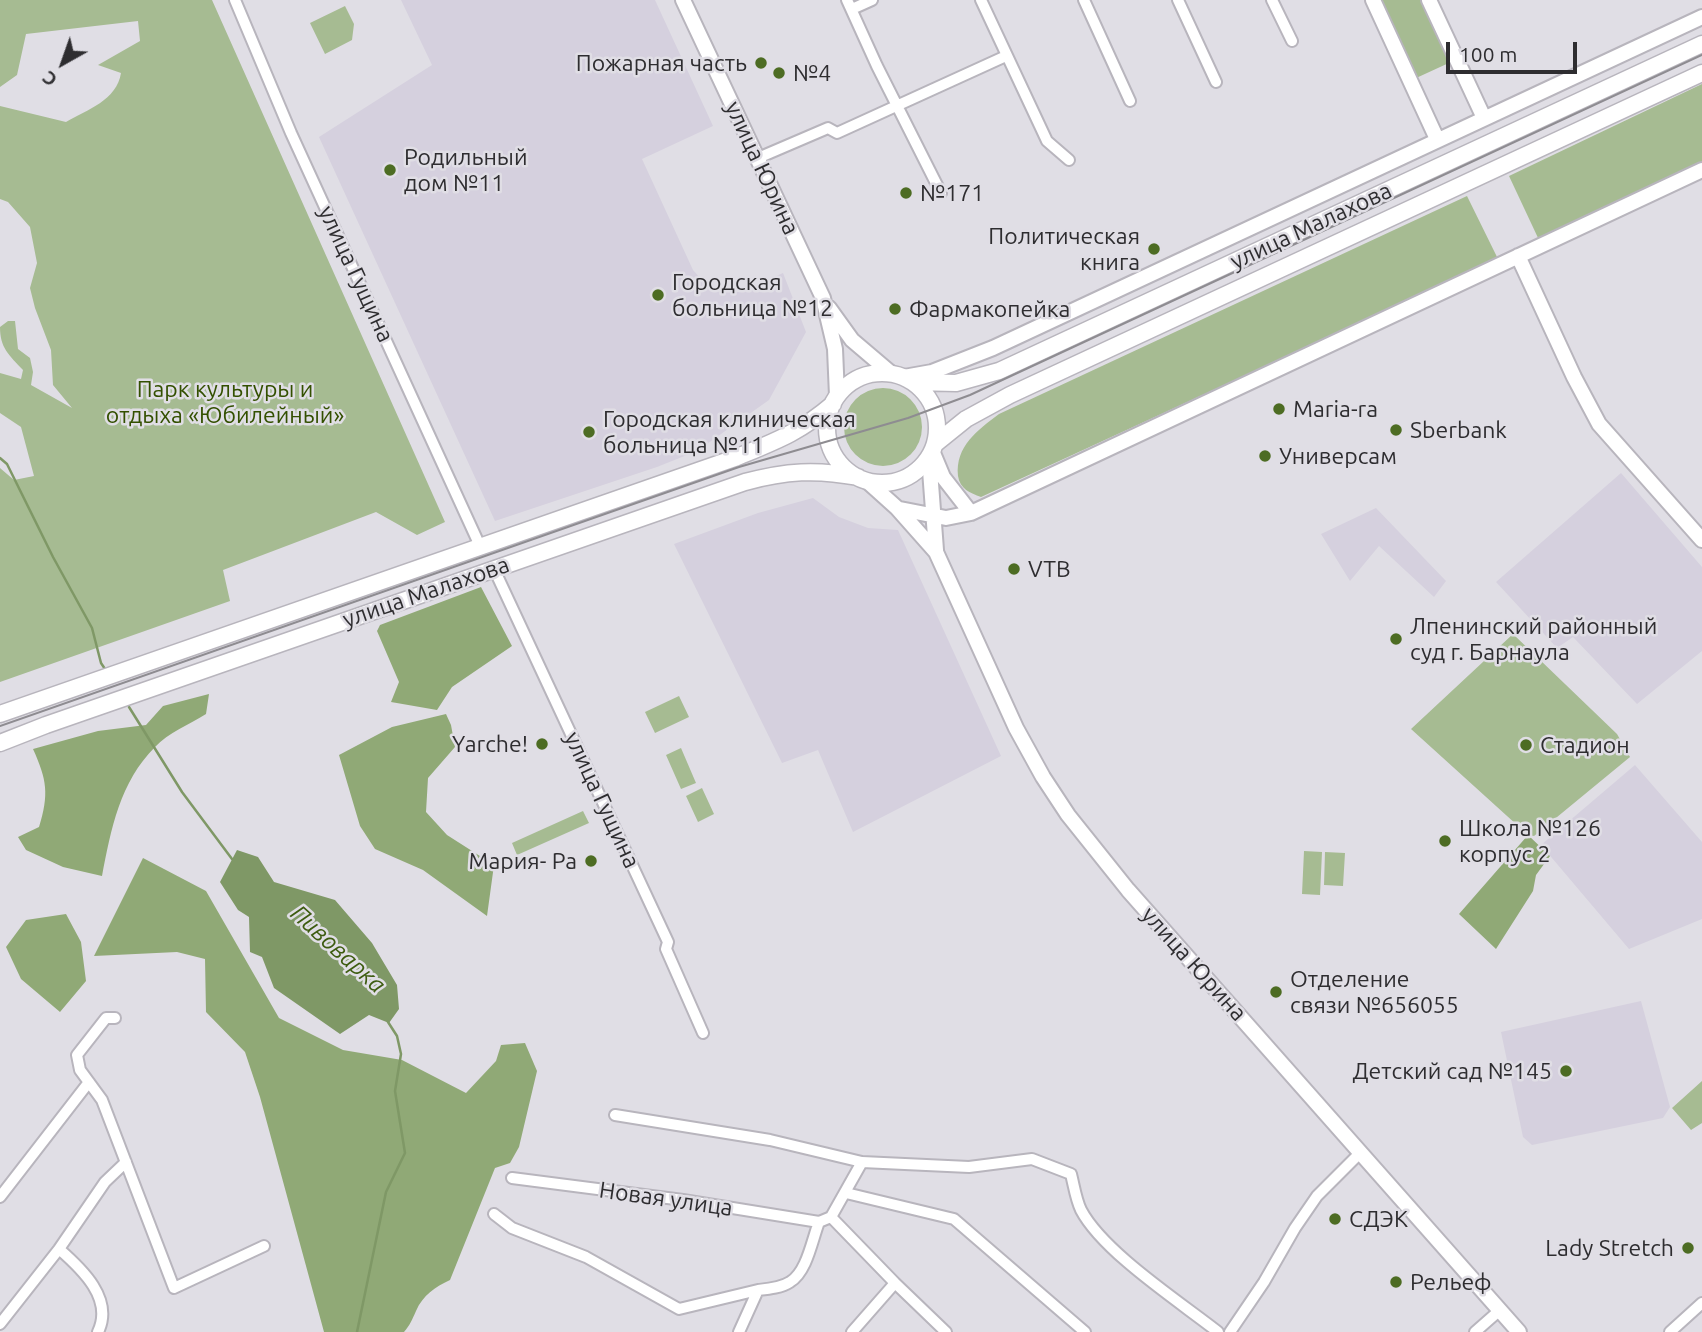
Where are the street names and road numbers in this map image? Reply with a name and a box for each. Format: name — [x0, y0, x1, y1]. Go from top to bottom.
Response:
street label: улица Юрина — [719, 97, 805, 239]
street label: улица Малахова — [1226, 177, 1396, 275]
street label: улица Гущина — [312, 201, 400, 347]
street label: улица Малахова — [339, 551, 513, 633]
street label: улица Гущина — [558, 727, 646, 873]
street label: улица Юрина — [1136, 901, 1252, 1027]
street label: Новая улица — [597, 1176, 735, 1222]

